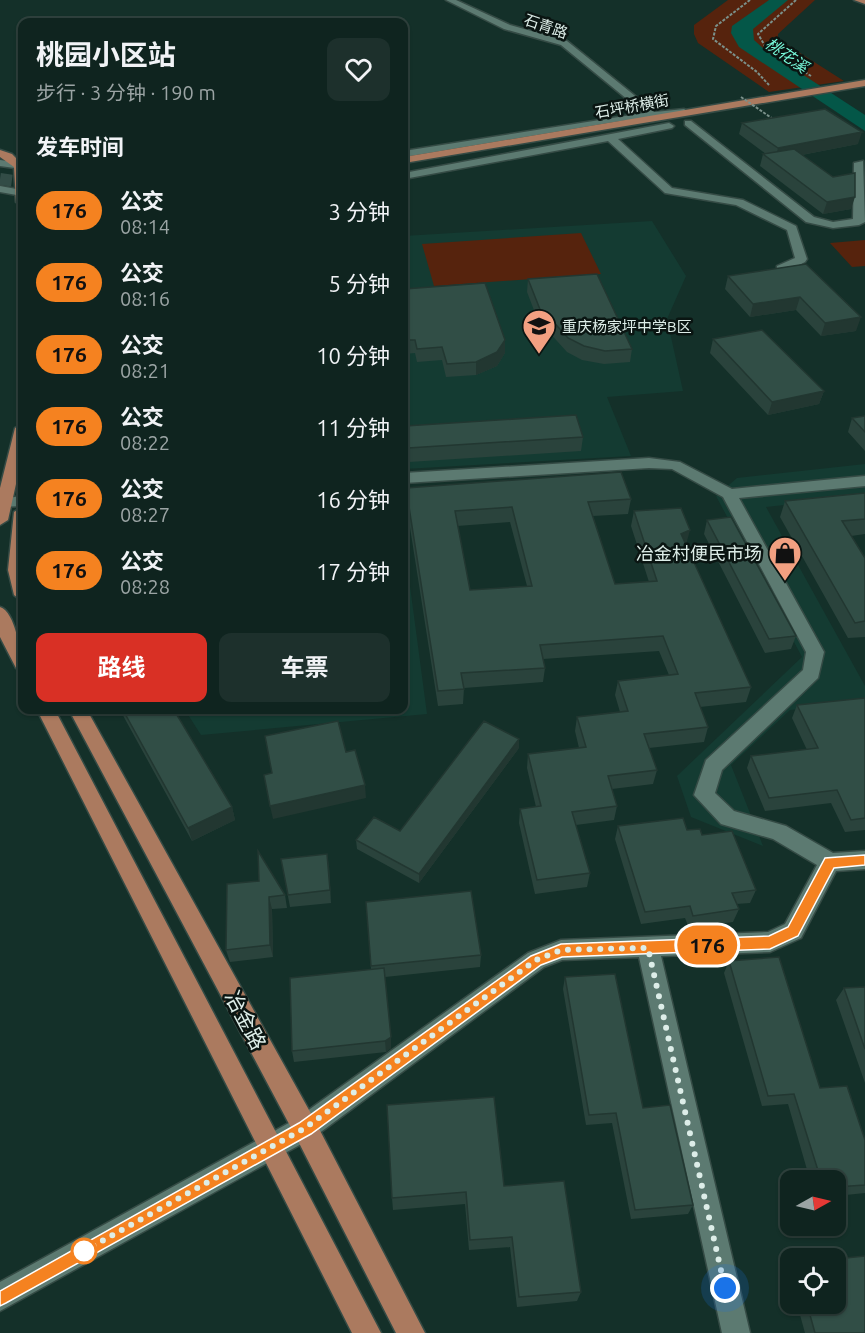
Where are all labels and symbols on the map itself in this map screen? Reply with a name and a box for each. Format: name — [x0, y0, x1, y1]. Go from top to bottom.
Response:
street label: 石青路 — [522, 11, 570, 41]
water label: 桃花溪 — [762, 34, 813, 77]
street label: 石坪桥横街 — [594, 91, 670, 121]
school or university icon: 重庆杨家坪中学B区 — [521, 308, 557, 355]
place label: 重庆杨家坪中学B区 — [562, 318, 692, 335]
shop icon: 冶金村便民市场 — [767, 535, 803, 582]
place label: 冶金村便民市场 — [636, 543, 762, 563]
line badge: 176 — [672, 926, 742, 964]
street label: 冶金路 — [221, 987, 271, 1053]
north arrow — [780, 1170, 846, 1236]
unlabelled marker — [71, 1238, 97, 1264]
your location — [710, 1273, 740, 1303]

